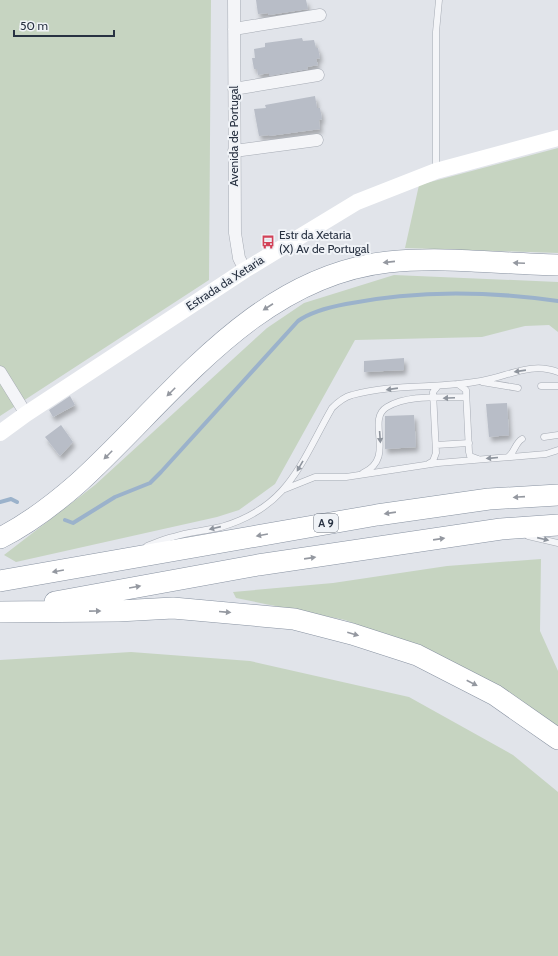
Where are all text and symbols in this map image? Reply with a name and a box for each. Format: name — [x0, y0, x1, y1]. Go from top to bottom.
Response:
scale bar — [14, 12, 114, 38]
text: 50 m — [20, 18, 48, 33]
street label: Avenida de Portugal — [226, 85, 241, 186]
place label: Estr da Xetaria (X) Av de Portugal — [279, 227, 370, 256]
bus stop icon: Estr da Xetaria (X) Av de Portugal — [260, 234, 276, 250]
street label: Estrada da Xetaria — [183, 252, 267, 313]
one-way arrow — [383, 259, 395, 266]
one-way arrow — [512, 260, 525, 266]
one-way arrow — [263, 303, 274, 310]
one-way arrow — [514, 368, 526, 374]
one-way arrow — [386, 386, 398, 392]
one-way arrow — [166, 387, 176, 397]
one-way arrow — [443, 394, 455, 401]
one-way arrow — [376, 431, 383, 443]
one-way arrow — [103, 450, 113, 460]
one-way arrow — [486, 455, 498, 461]
one-way arrow — [297, 460, 304, 471]
one-way arrow — [513, 494, 525, 501]
one-way arrow — [384, 510, 396, 516]
road number: A 9 — [314, 514, 338, 532]
one-way arrow — [209, 525, 222, 531]
one-way arrow — [256, 532, 268, 538]
one-way arrow — [433, 535, 445, 541]
one-way arrow — [537, 537, 549, 543]
one-way arrow — [304, 555, 316, 561]
one-way arrow — [52, 568, 64, 574]
one-way arrow — [129, 584, 141, 590]
one-way arrow — [89, 608, 101, 615]
one-way arrow — [219, 608, 231, 615]
one-way arrow — [347, 631, 359, 637]
one-way arrow — [467, 680, 478, 686]

